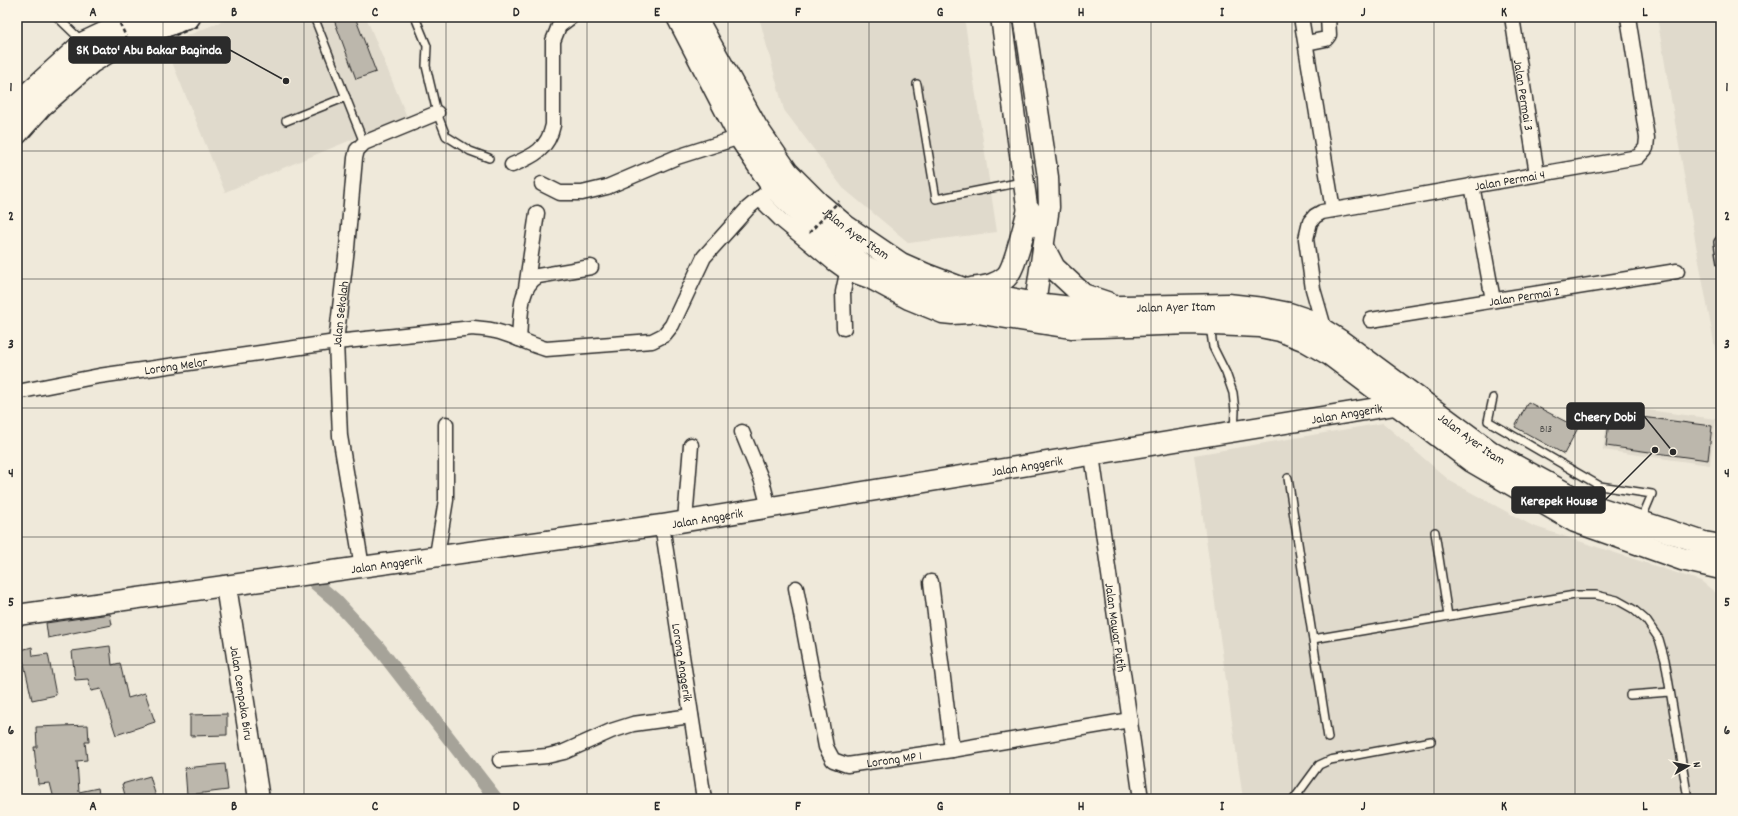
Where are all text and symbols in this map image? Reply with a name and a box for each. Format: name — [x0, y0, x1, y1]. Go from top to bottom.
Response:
text: A — [89, 4, 97, 23]
text: B — [231, 4, 237, 23]
text: C — [372, 4, 379, 23]
text: D — [513, 4, 520, 23]
text: E — [654, 4, 661, 23]
text: F — [795, 4, 801, 23]
text: G — [937, 4, 944, 23]
text: H — [1078, 4, 1085, 23]
text: I — [1220, 4, 1225, 23]
text: J — [1361, 4, 1366, 23]
text: K — [1501, 4, 1507, 23]
text: L — [1642, 4, 1648, 23]
callout: SK Dato' Abu Bakar Baginda — [69, 37, 230, 63]
text: SK Dato' Abu Bakar Baginda — [76, 41, 223, 61]
street label: Jalan Permai 3 — [1507, 58, 1537, 132]
text: 1 — [10, 79, 13, 98]
text: 1 — [1726, 79, 1729, 98]
street label: Jalan Permai 4 — [1473, 166, 1547, 197]
street label: Jalan Ayer Itam — [817, 204, 893, 266]
text: 2 — [8, 208, 14, 227]
text: 2 — [1724, 208, 1730, 227]
street label: Jalan Sekolah — [329, 280, 355, 348]
street label: Jalan Permai 2 — [1488, 283, 1561, 313]
street label: Jalan Ayer Itam — [1136, 298, 1216, 319]
text: 3 — [8, 336, 14, 355]
text: 3 — [1724, 336, 1730, 355]
street label: Lorong Melor — [143, 354, 209, 381]
street label: Jalan Anggerik — [1310, 400, 1384, 431]
callout: Cheery Dobi — [1567, 403, 1644, 429]
text: Cheery Dobi — [1574, 408, 1636, 428]
street label: Jalan Ayer Itam — [1433, 409, 1508, 471]
house number: B13 — [1540, 422, 1552, 438]
street label: Jalan Anggerik — [990, 453, 1064, 483]
text: 4 — [8, 465, 14, 484]
text: 4 — [1724, 465, 1730, 484]
callout: Kerepek House — [1512, 487, 1605, 513]
text: Kerepek House — [1520, 492, 1598, 512]
street label: Jalan Anggerik — [671, 505, 745, 535]
street label: Jalan Anggerik — [350, 552, 424, 580]
street label: Jalan Mawar Putih — [1098, 582, 1130, 673]
text: 5 — [8, 594, 14, 613]
text: 5 — [1724, 594, 1730, 613]
street label: Lorong Anggerik — [665, 622, 696, 703]
street label: Jalan Cempaka Biru — [223, 644, 257, 742]
text: 6 — [8, 722, 15, 741]
text: 6 — [1724, 722, 1731, 741]
north arrow — [1668, 746, 1708, 786]
street label: Lorong MP 1 — [865, 747, 923, 774]
text: N — [1688, 761, 1704, 769]
text: A — [89, 798, 97, 816]
text: B — [231, 798, 237, 816]
text: C — [372, 798, 379, 816]
text: D — [513, 798, 520, 816]
text: E — [654, 798, 661, 816]
text: F — [795, 798, 801, 816]
text: G — [937, 798, 944, 816]
text: H — [1078, 798, 1085, 816]
text: I — [1220, 798, 1225, 816]
text: J — [1361, 798, 1366, 816]
text: K — [1501, 798, 1507, 816]
text: L — [1642, 798, 1648, 816]

